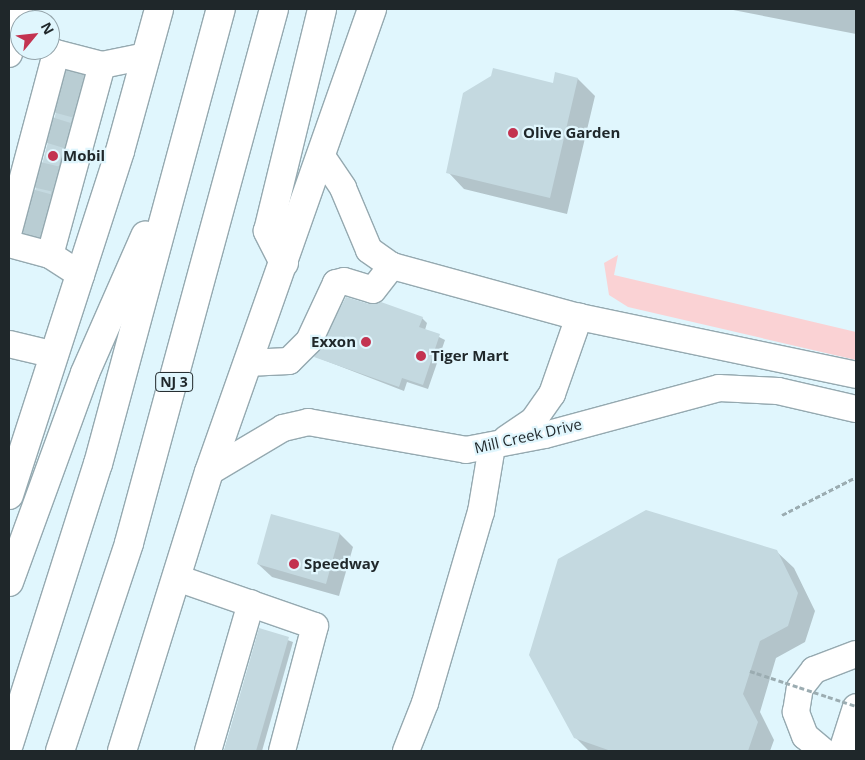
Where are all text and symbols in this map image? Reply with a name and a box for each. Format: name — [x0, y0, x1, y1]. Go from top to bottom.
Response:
north arrow — [10, 10, 60, 60]
text: N — [37, 19, 59, 38]
place label: Olive Garden — [523, 124, 620, 142]
marker: Olive Garden — [507, 127, 519, 139]
place label: Mobil — [63, 147, 105, 165]
marker: Mobil — [47, 150, 59, 162]
place label: Exxon — [311, 333, 356, 351]
marker: Exxon — [360, 336, 372, 348]
place label: Tiger Mart — [431, 347, 509, 365]
marker: Tiger Mart — [415, 350, 427, 362]
road number: NJ 3 — [154, 371, 194, 394]
street label: Mill Creek Drive — [473, 415, 583, 457]
place label: Speedway — [304, 555, 379, 573]
marker: Speedway — [288, 558, 300, 570]

